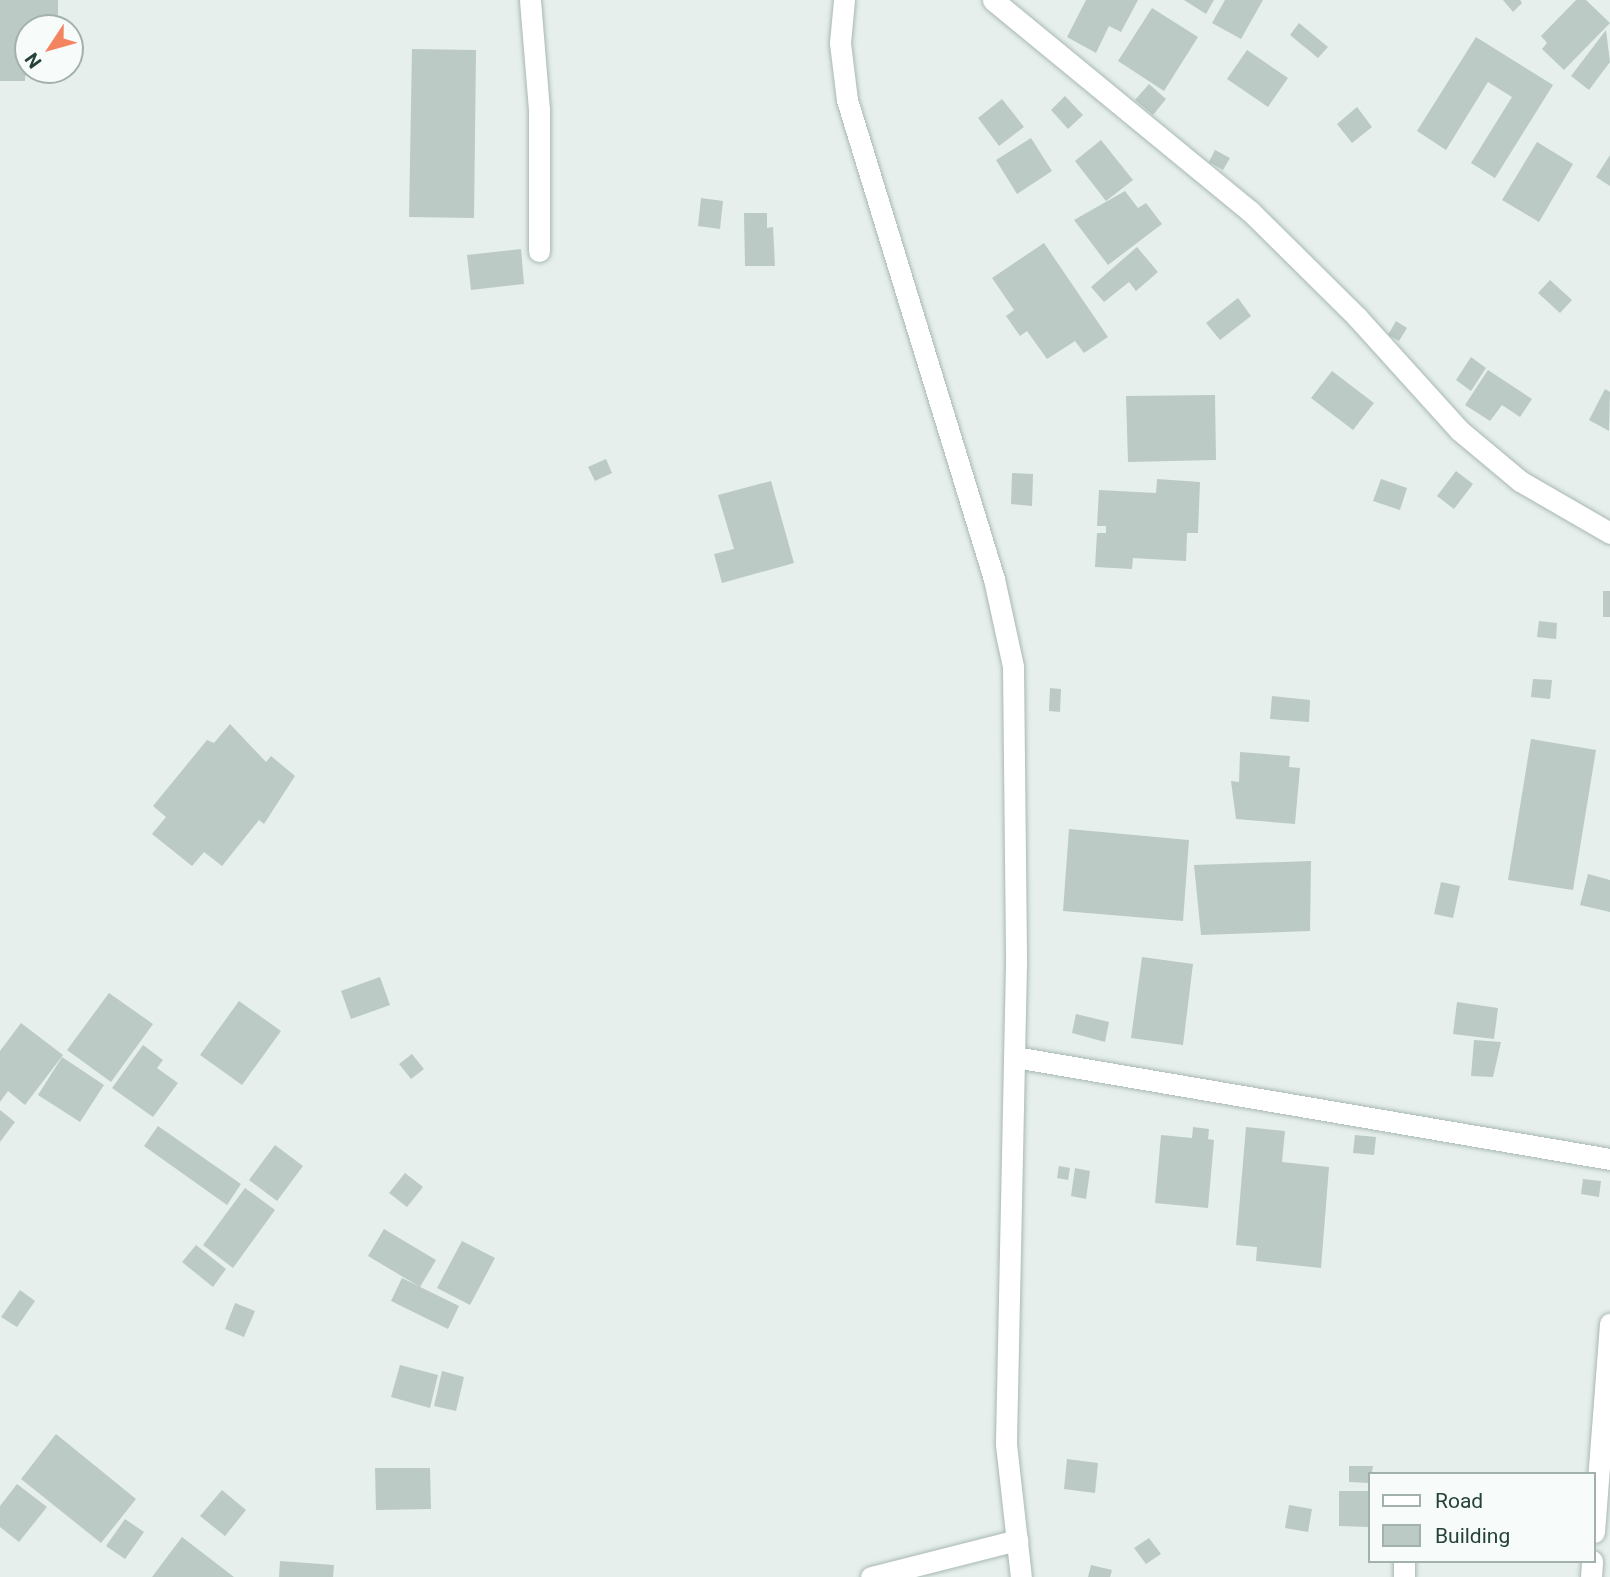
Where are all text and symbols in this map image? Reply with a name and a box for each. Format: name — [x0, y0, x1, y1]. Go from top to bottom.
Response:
north arrow — [14, 14, 84, 84]
text: N — [20, 48, 46, 73]
legend — [1368, 1472, 1596, 1563]
text: Road — [1435, 1489, 1483, 1513]
text: Building — [1435, 1524, 1510, 1548]

